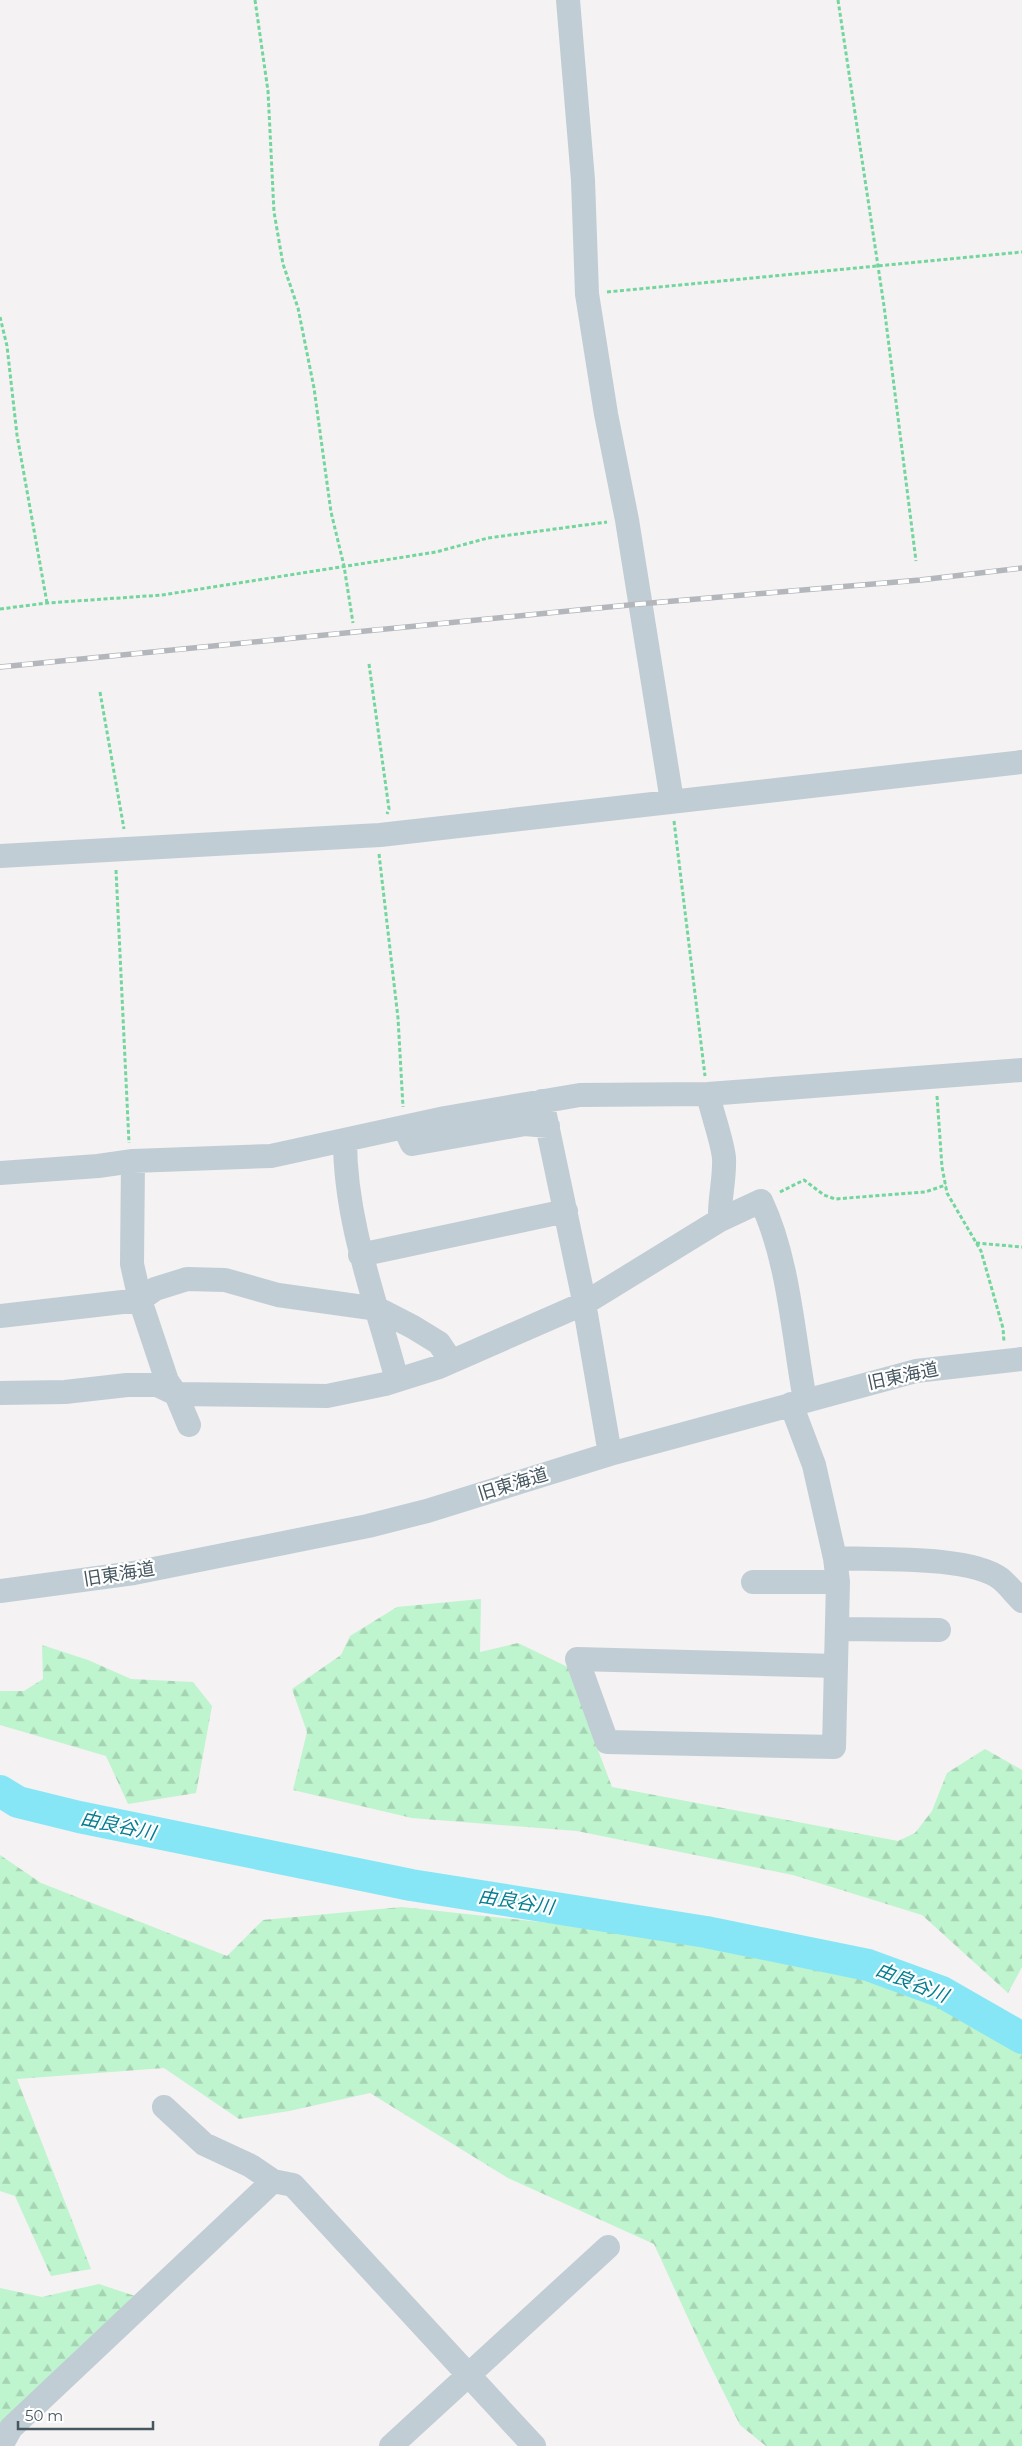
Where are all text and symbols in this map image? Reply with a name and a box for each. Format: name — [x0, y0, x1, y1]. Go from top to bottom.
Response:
street label: 旧東海道 — [865, 1358, 941, 1394]
street label: 旧東海道 — [475, 1463, 551, 1505]
street label: 旧東海道 — [82, 1558, 156, 1590]
water label: 由良谷川 — [78, 1806, 159, 1845]
water label: 由良谷川 — [477, 1884, 557, 1919]
water label: 由良谷川 — [872, 1958, 953, 2008]
scale bar — [18, 2398, 152, 2430]
text: 50 m — [25, 2406, 63, 2425]

